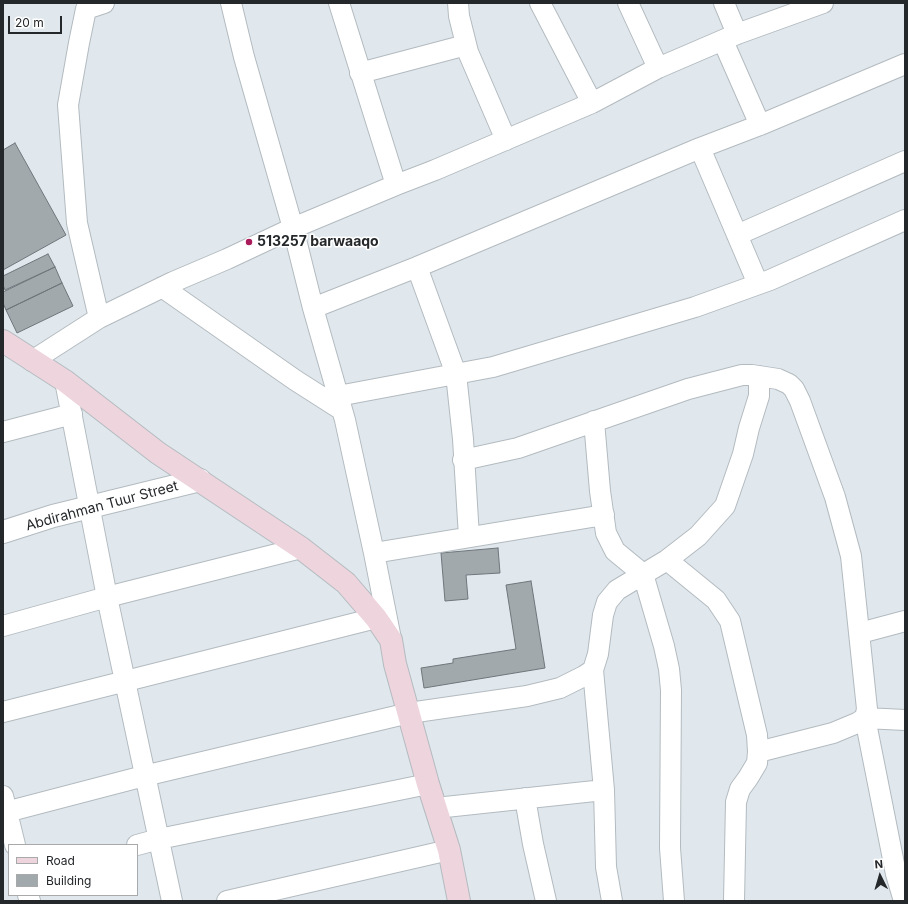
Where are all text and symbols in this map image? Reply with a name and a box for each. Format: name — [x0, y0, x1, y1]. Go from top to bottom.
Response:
scale bar — [10, 8, 64, 34]
text: 20 m — [15, 15, 44, 30]
place label: 513257 barwaaqo — [257, 234, 379, 250]
marker: 513257 barwaaqo — [244, 237, 254, 247]
street label: Abdirahman Tuur Street — [24, 478, 180, 534]
legend — [8, 844, 138, 896]
text: Road — [46, 853, 75, 868]
north arrow — [860, 856, 900, 896]
text: N — [874, 857, 884, 871]
text: Building — [46, 873, 91, 888]

